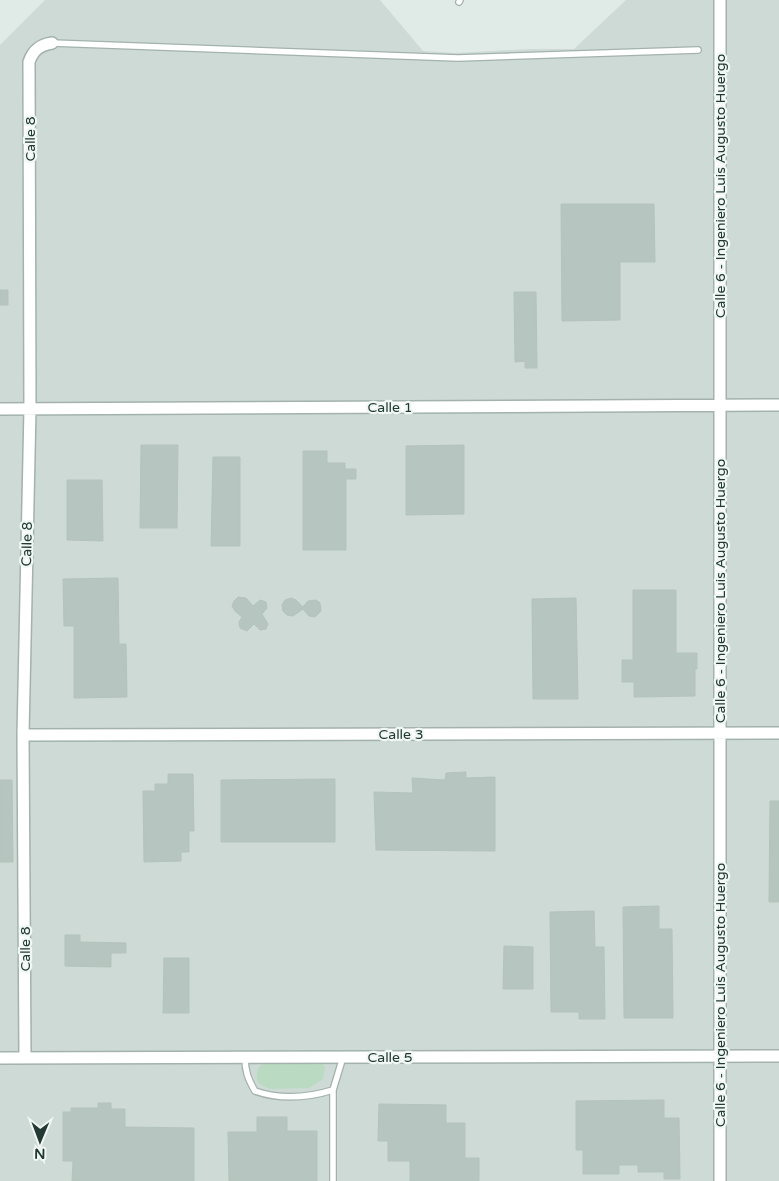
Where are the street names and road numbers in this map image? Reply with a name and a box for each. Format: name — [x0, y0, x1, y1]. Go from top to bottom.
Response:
street label: Calle 6 - Ingeniero Luis Augusto Huergo — [712, 54, 729, 318]
street label: Calle 8 — [22, 116, 39, 161]
street label: Calle 1 — [368, 399, 412, 416]
street label: Calle 6 - Ingeniero Luis Augusto Huergo — [712, 459, 729, 723]
street label: Calle 8 — [18, 521, 36, 567]
street label: Calle 3 — [379, 726, 423, 743]
street label: Calle 6 - Ingeniero Luis Augusto Huergo — [712, 863, 729, 1127]
street label: Calle 8 — [17, 926, 34, 971]
street label: Calle 5 — [368, 1049, 412, 1066]

